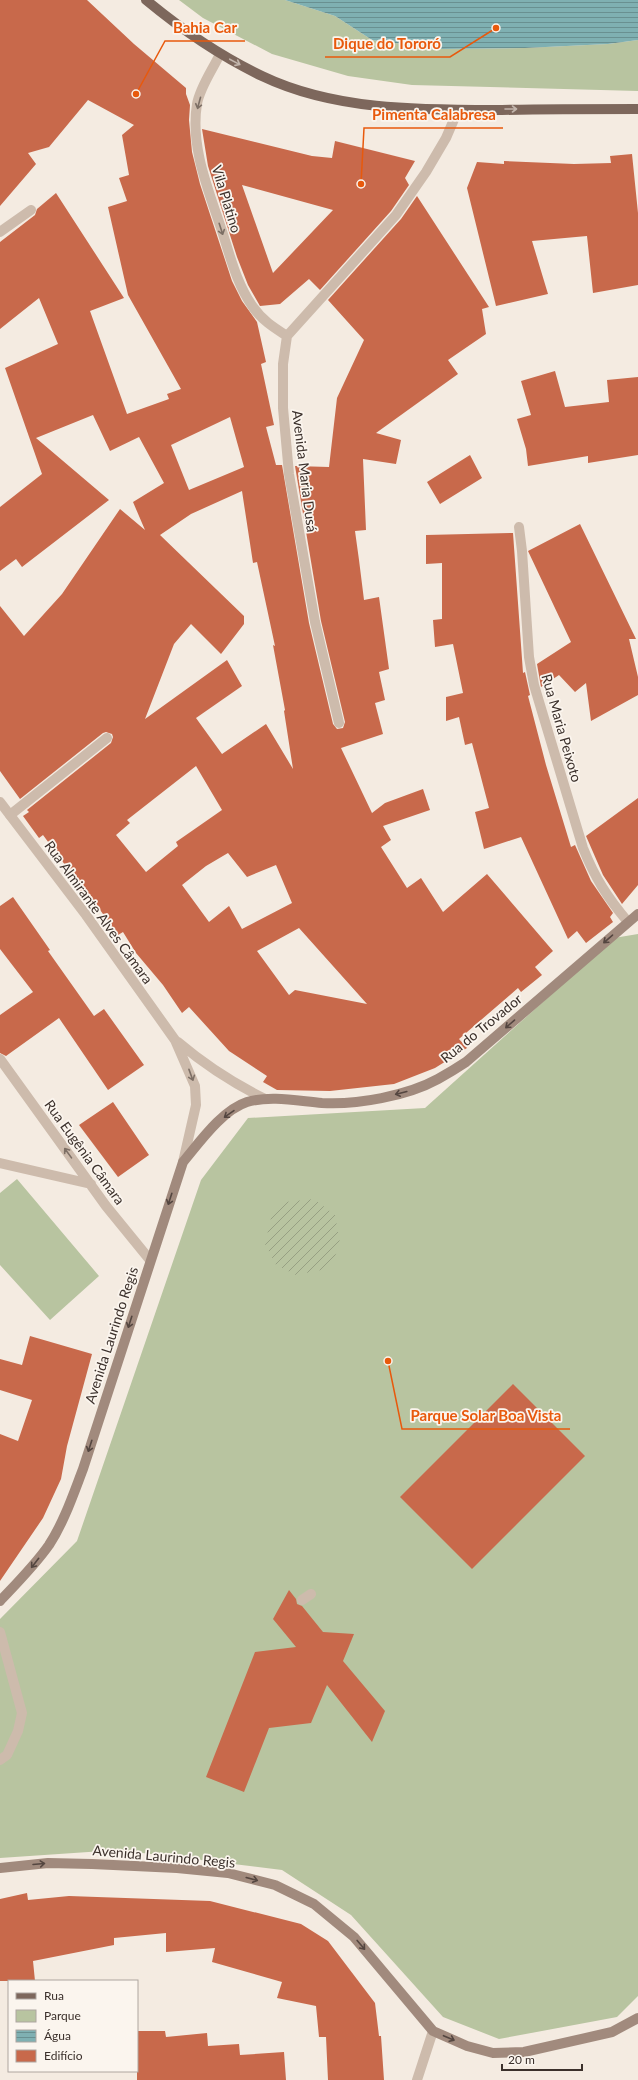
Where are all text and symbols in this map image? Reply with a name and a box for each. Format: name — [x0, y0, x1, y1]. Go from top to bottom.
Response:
callout: Bahia Car — [165, 14, 245, 41]
text: Bahia Car — [173, 18, 237, 36]
callout: Dique do Tororó — [325, 30, 450, 57]
text: Dique do Tororó — [333, 34, 441, 52]
one-way arrow — [229, 59, 241, 66]
one-way arrow — [194, 96, 202, 109]
callout: Pimenta Calabresa — [364, 101, 503, 128]
text: Pimenta Calabresa — [372, 105, 496, 123]
one-way arrow — [504, 106, 517, 113]
street label: Vila Platino — [209, 163, 245, 235]
one-way arrow — [218, 222, 225, 235]
street label: Avenida Maria Dusá — [289, 409, 321, 533]
street label: Rua Maria Peixoto — [538, 672, 586, 784]
street label: Rua Almirante Alves Câmara — [41, 837, 157, 987]
one-way arrow — [603, 934, 613, 944]
street label: Rua do Trovador — [437, 990, 525, 1066]
one-way arrow — [505, 1019, 515, 1028]
one-way arrow — [188, 1069, 195, 1082]
one-way arrow — [395, 1089, 408, 1097]
street label: Rua Eugênia Câmara — [41, 1096, 129, 1208]
one-way arrow — [224, 1109, 235, 1118]
one-way arrow — [64, 1147, 72, 1158]
one-way arrow — [166, 1192, 174, 1204]
street label: Avenida Laurindo Regis — [81, 1264, 141, 1406]
one-way arrow — [126, 1316, 133, 1329]
callout: Parque Solar Boa Vista — [402, 1402, 570, 1429]
text: Parque Solar Boa Vista — [411, 1406, 561, 1424]
one-way arrow — [86, 1439, 93, 1452]
one-way arrow — [31, 1557, 39, 1568]
street label: Avenida Laurindo Regis — [92, 1841, 236, 1871]
one-way arrow — [32, 1861, 45, 1868]
one-way arrow — [245, 1876, 258, 1883]
one-way arrow — [356, 1940, 365, 1950]
legend — [8, 1980, 138, 2072]
text: Rua — [44, 1988, 64, 2003]
text: Parque — [44, 2008, 81, 2023]
text: Água — [44, 2028, 71, 2043]
one-way arrow — [443, 2035, 455, 2043]
scale bar — [502, 2046, 582, 2072]
text: Edifício — [44, 2048, 83, 2063]
text: 20 m — [508, 2052, 535, 2067]

